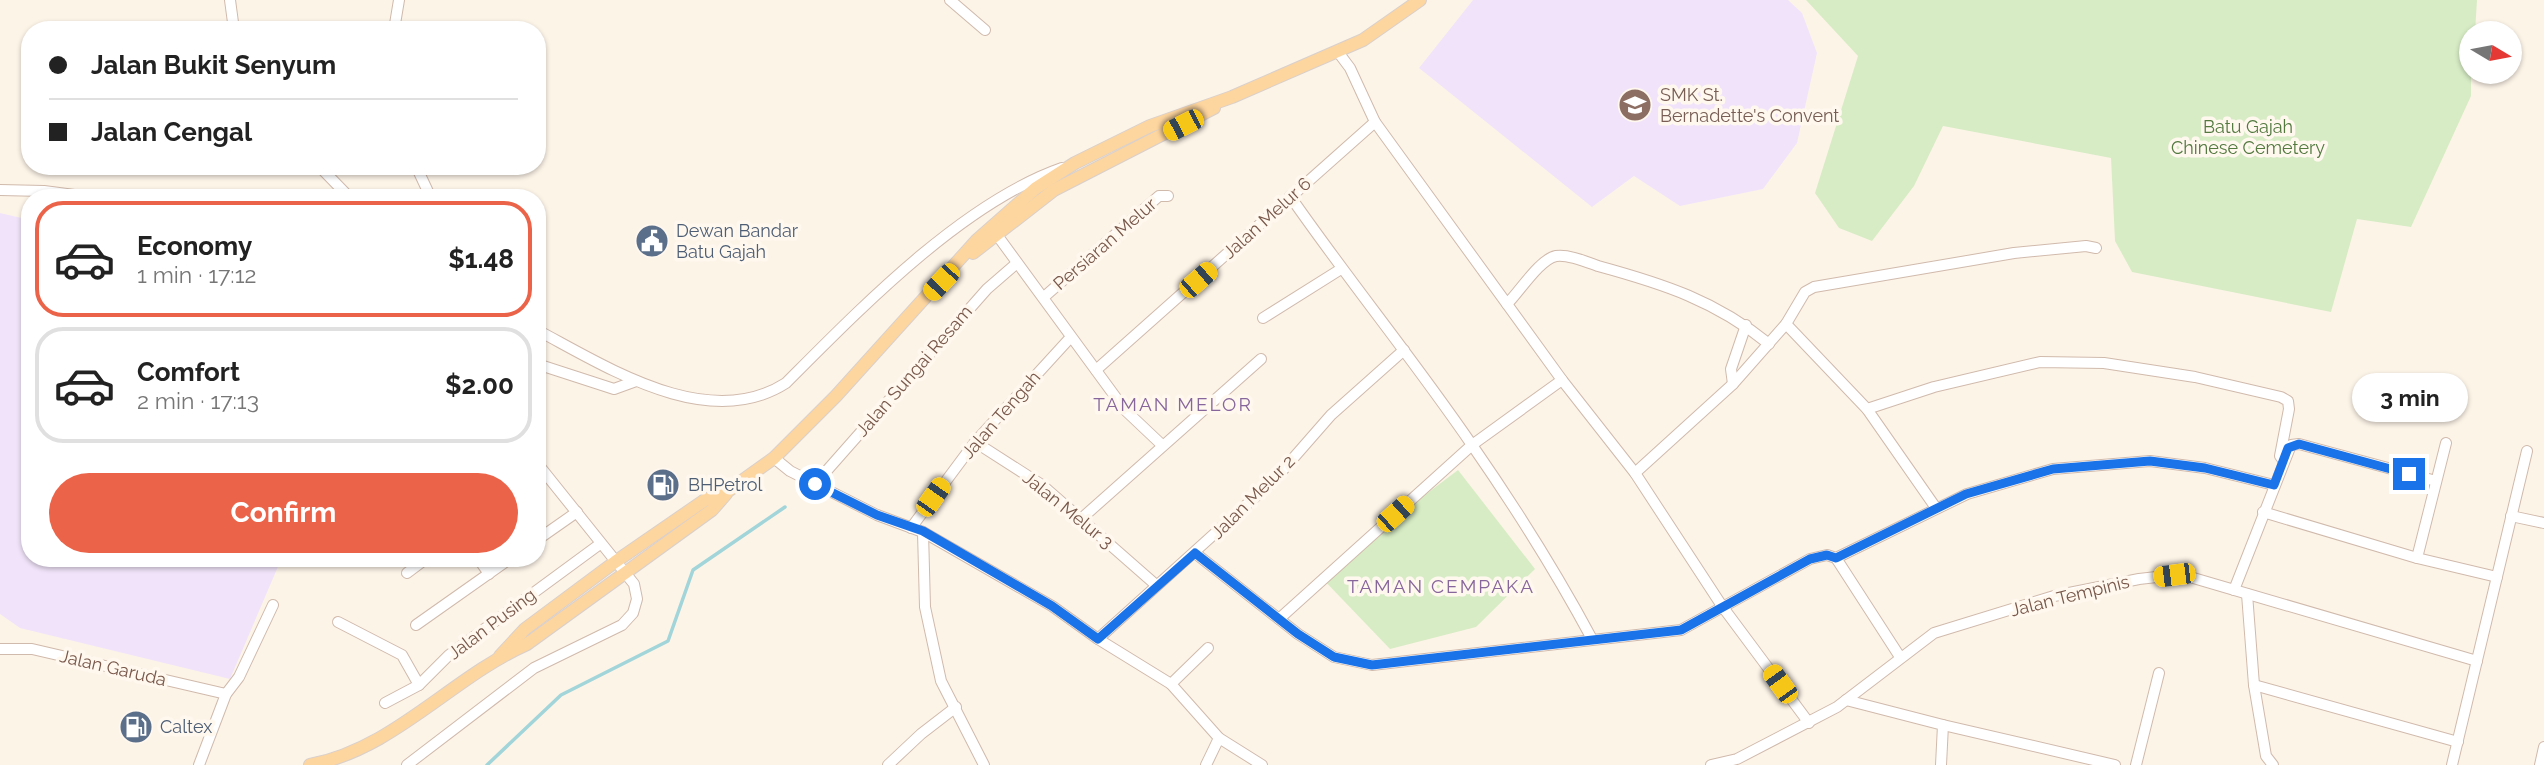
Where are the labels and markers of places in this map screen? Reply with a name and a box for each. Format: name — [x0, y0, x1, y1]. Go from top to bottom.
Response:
place label: SMK St. Bernadette's Convent — [1660, 84, 1839, 126]
school or university icon: SMK St. Bernadette's Convent — [1616, 86, 1654, 124]
place label: Dewan Bandar Batu Gajah — [676, 220, 799, 262]
public building icon: Dewan Bandar Batu Gajah — [633, 222, 671, 260]
fuel station icon: BHPetrol — [644, 466, 682, 504]
place label: BHPetrol — [688, 474, 763, 495]
fuel station icon: Caltex — [117, 708, 155, 746]
place label: Caltex — [160, 716, 212, 737]

